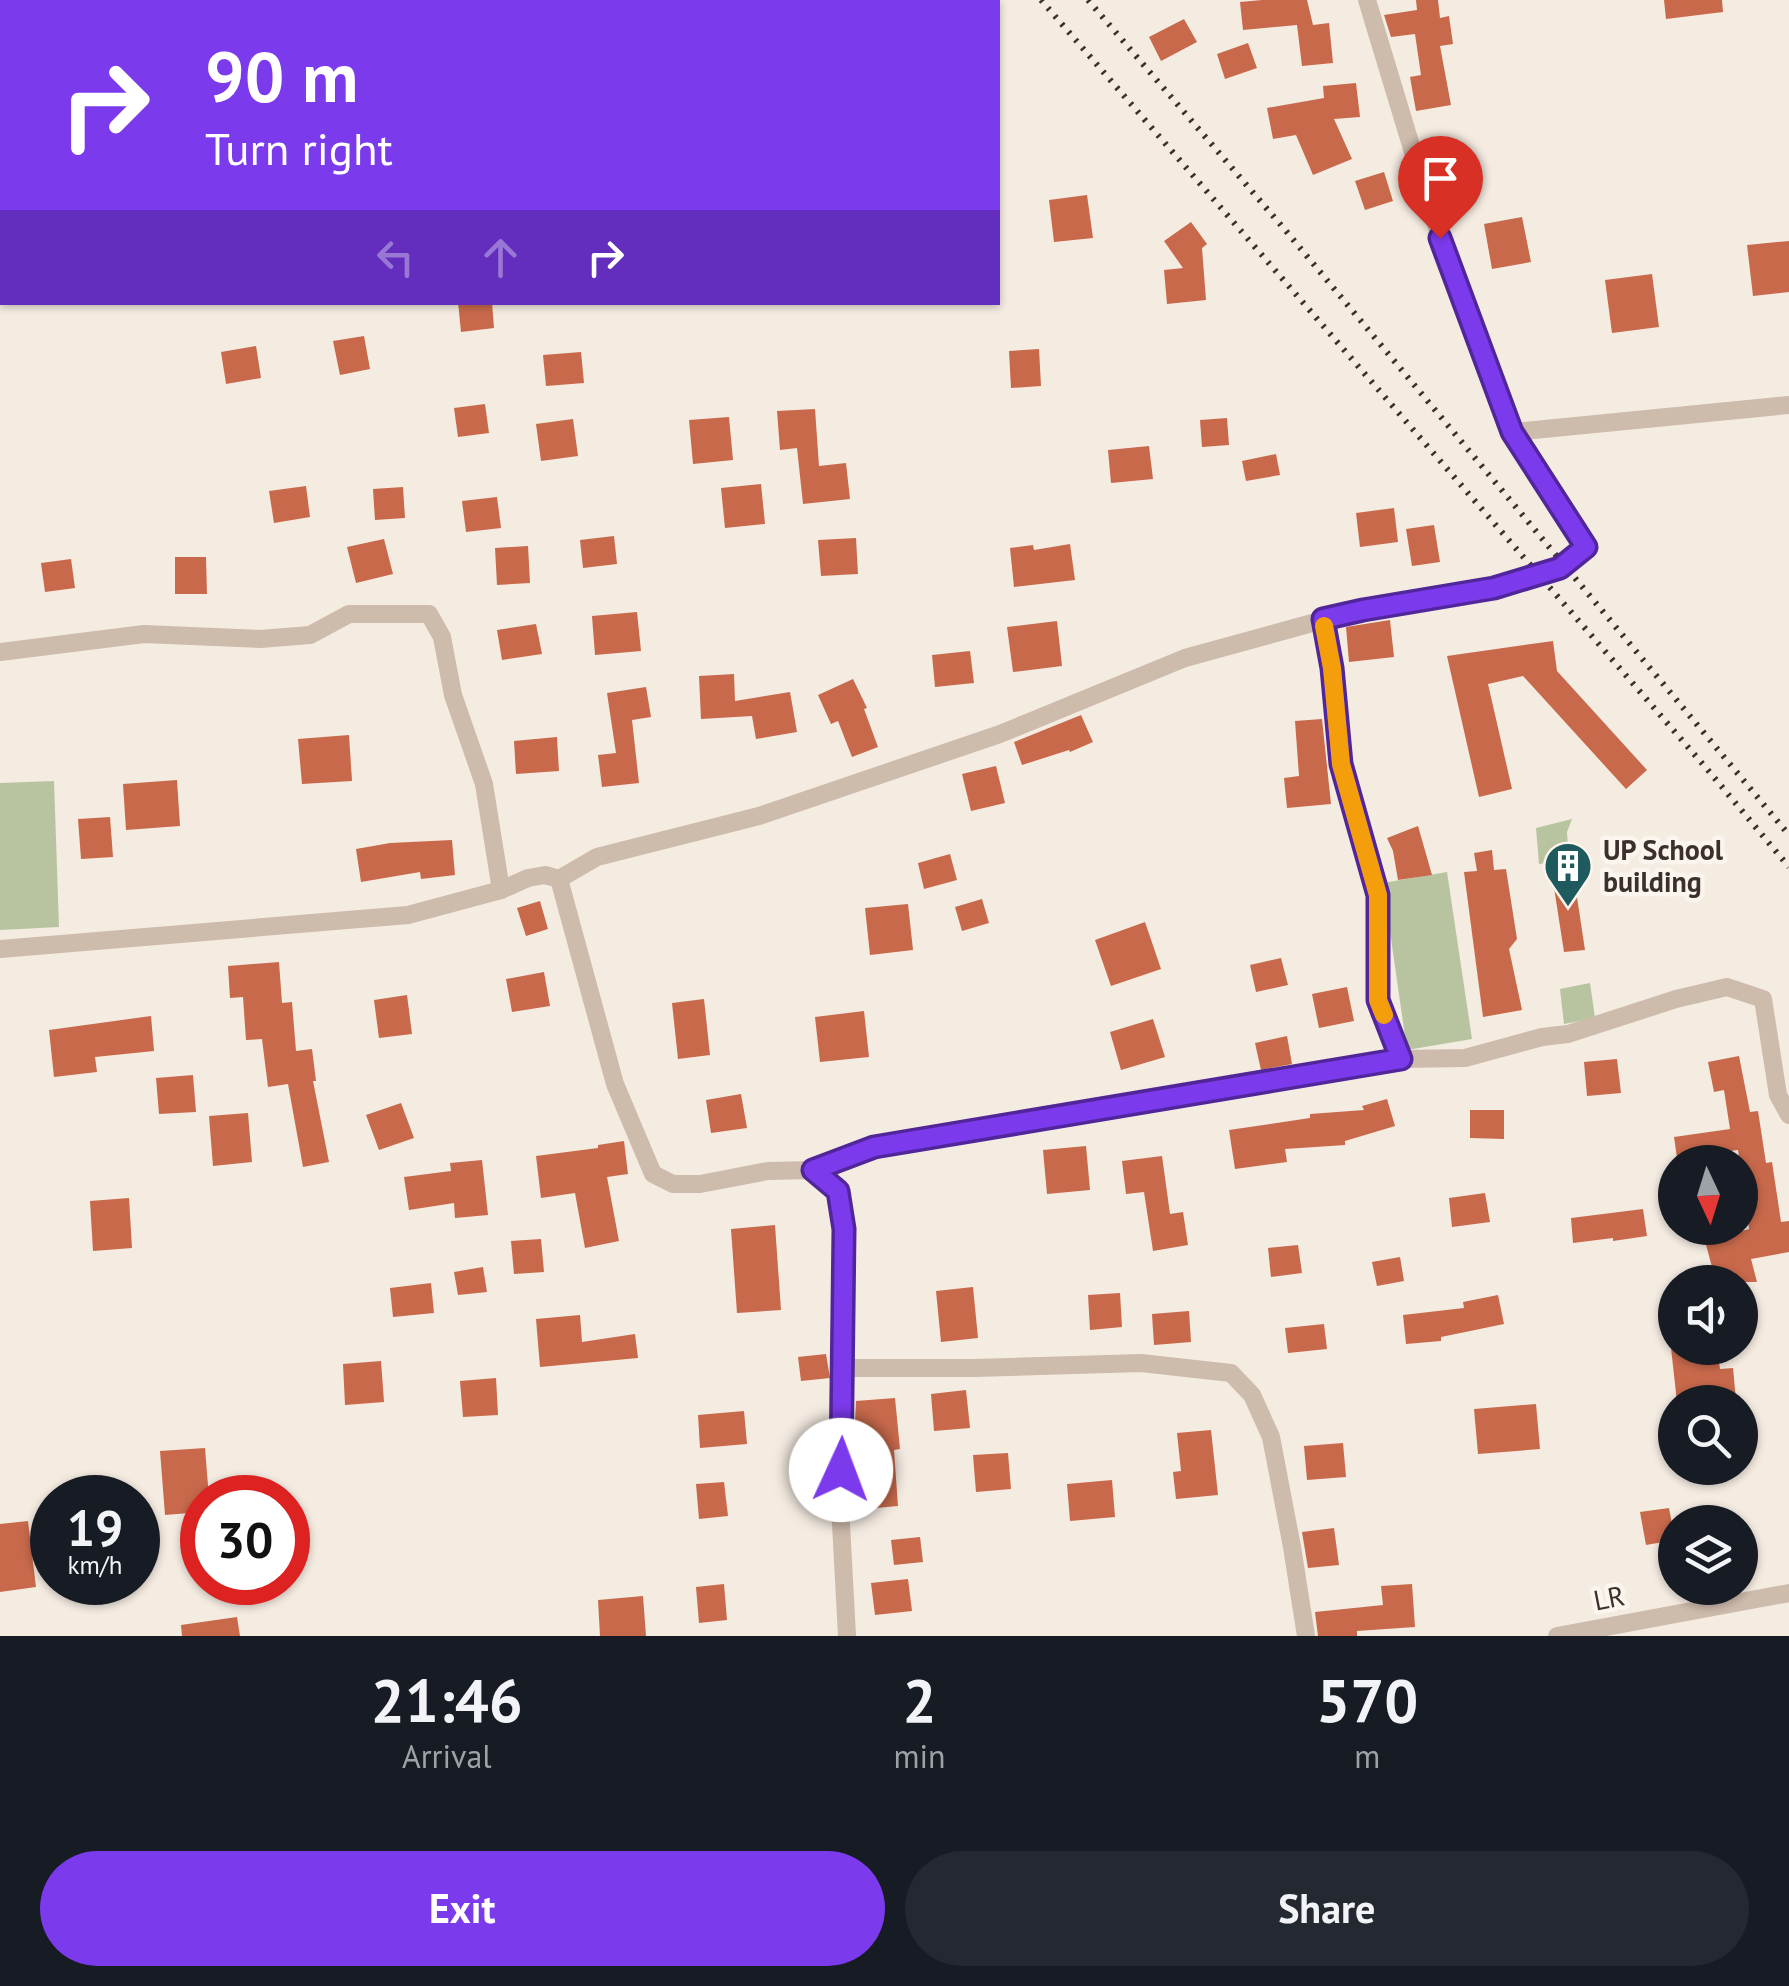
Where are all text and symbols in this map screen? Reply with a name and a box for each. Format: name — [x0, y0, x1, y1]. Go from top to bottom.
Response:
text: 90 m — [205, 31, 358, 121]
icon: right — [40, 40, 170, 170]
text: Turn right — [205, 119, 393, 177]
pin — [1398, 136, 1483, 239]
icon: arrive — [1413, 151, 1468, 206]
icon: left — [368, 230, 423, 285]
icon: ahead — [473, 230, 528, 285]
icon: right — [578, 230, 633, 285]
place label: UP School building — [1603, 831, 1724, 900]
building icon: UP School building — [1542, 840, 1594, 908]
north arrow — [1658, 1145, 1758, 1245]
map controls — [1658, 1145, 1758, 1605]
button: sound — [1658, 1265, 1758, 1365]
button: search — [1658, 1385, 1758, 1485]
position arrow — [789, 1418, 893, 1522]
speed limit sign: 30 — [180, 1475, 310, 1605]
text: 19 — [67, 1495, 123, 1560]
button: layers — [1658, 1505, 1758, 1605]
text: km/h — [68, 1549, 122, 1581]
street label: LR — [1590, 1576, 1628, 1619]
text: 21:46 — [371, 1661, 523, 1739]
text: 2 — [903, 1661, 937, 1739]
text: 570 — [1316, 1661, 1418, 1739]
text: Arrival — [402, 1735, 492, 1777]
text: min — [894, 1735, 946, 1777]
text: m — [1354, 1735, 1380, 1777]
button: Exit — [40, 1851, 885, 1966]
button: Share — [905, 1851, 1749, 1966]

